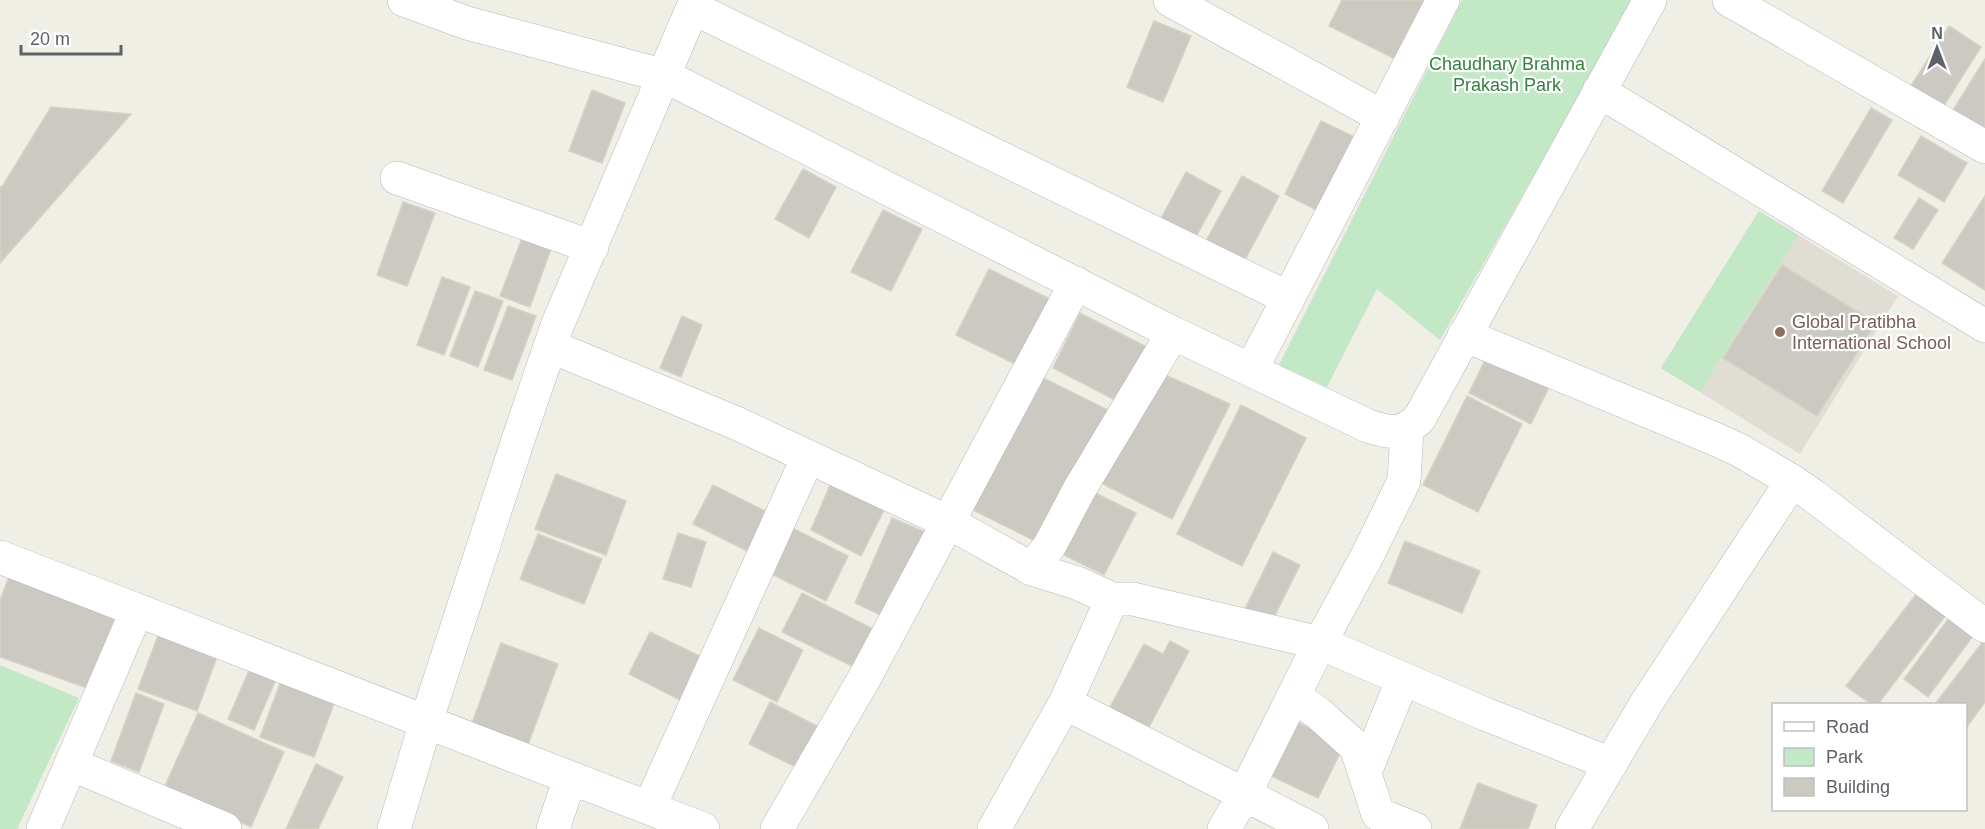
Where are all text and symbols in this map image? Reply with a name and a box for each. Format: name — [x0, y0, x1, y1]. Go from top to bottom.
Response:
scale bar — [21, 18, 122, 56]
north arrow — [1907, 18, 1967, 78]
text: N — [1931, 25, 1943, 42]
text: 20 m — [30, 29, 70, 49]
park label: Chaudhary Brahma Prakash Park — [1429, 54, 1586, 95]
place label: Global Pratibha International School — [1792, 312, 1951, 353]
marker: Global Pratibha International School — [1773, 325, 1787, 339]
legend — [1772, 703, 1967, 811]
text: Road — [1826, 717, 1869, 737]
text: Park — [1826, 747, 1864, 767]
text: Building — [1826, 777, 1890, 797]

